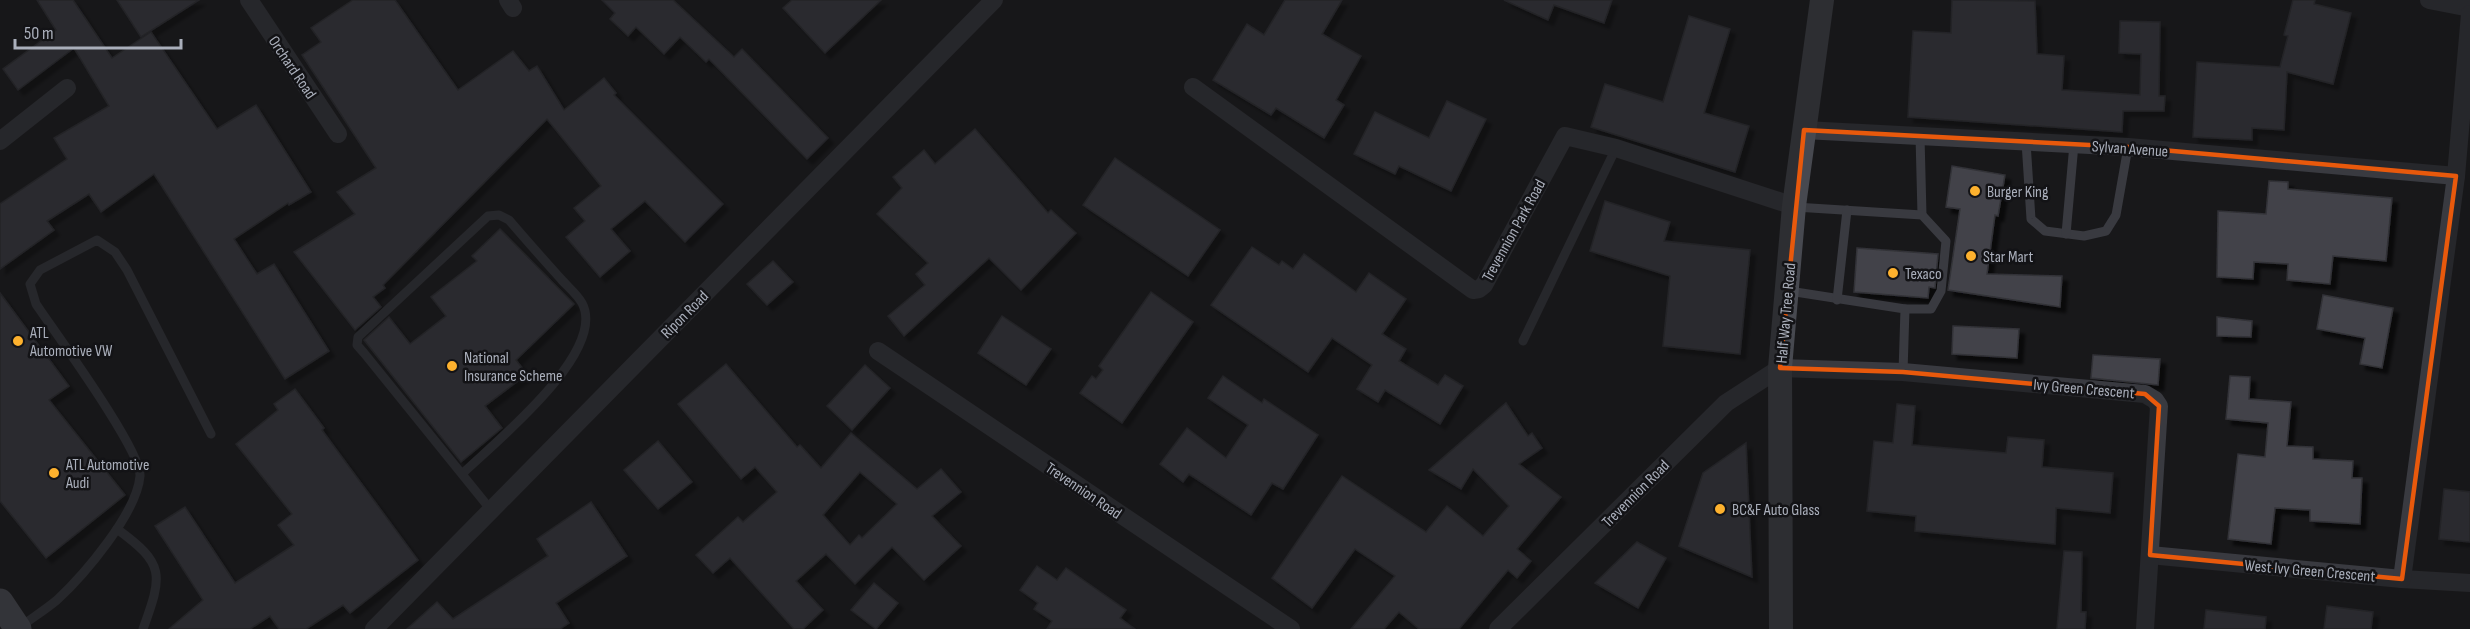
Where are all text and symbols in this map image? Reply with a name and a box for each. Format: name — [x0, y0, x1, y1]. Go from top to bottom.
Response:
scale bar — [15, 12, 182, 50]
text: 50 m — [24, 23, 54, 44]
street label: Orchard Road — [264, 33, 320, 103]
street label: Sylvan Avenue — [2091, 137, 2169, 162]
street label: Trevennion Park Road — [1478, 176, 1550, 285]
place label: Burger King — [1987, 183, 2048, 202]
marker: Burger King — [1968, 184, 1982, 198]
place label: Star Mart — [1983, 248, 2033, 267]
marker: Star Mart — [1964, 249, 1978, 263]
street label: Half Way Tree Road — [1773, 262, 1800, 364]
place label: Texaco — [1905, 265, 1942, 284]
marker: Texaco — [1886, 266, 1900, 280]
street label: Ripon Road — [657, 287, 713, 343]
place label: ATL Automotive VW — [29, 324, 113, 361]
marker: ATL Automotive VW — [11, 334, 25, 348]
place label: National Insurance Scheme — [464, 349, 562, 386]
marker: National Insurance Scheme — [445, 359, 459, 373]
street label: Ivy Green Crescent — [2032, 376, 2135, 403]
place label: ATL Automotive Audi — [65, 456, 149, 493]
street label: Trevennion Road — [1598, 456, 1674, 532]
street label: Trevennion Road — [1041, 459, 1125, 524]
marker: ATL Automotive Audi — [47, 466, 61, 480]
place label: BC&F Auto Glass — [1732, 501, 1820, 520]
marker: BC&F Auto Glass — [1713, 502, 1727, 516]
street label: West Ivy Green Crescent — [2244, 556, 2376, 587]

